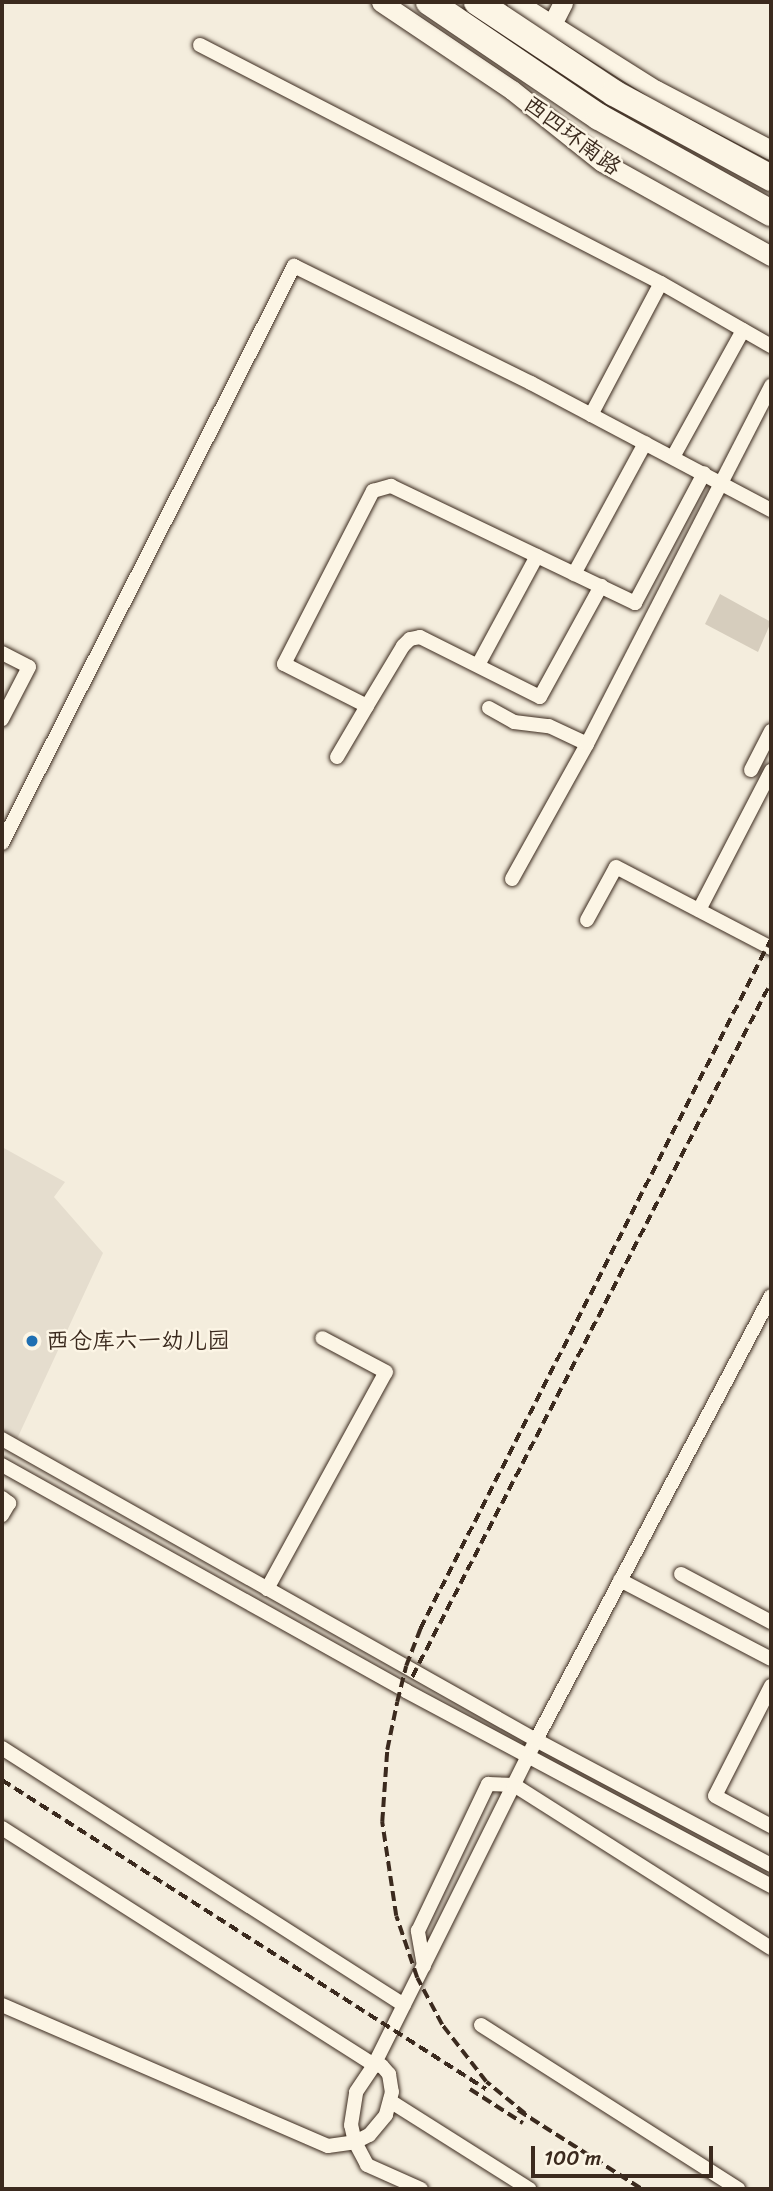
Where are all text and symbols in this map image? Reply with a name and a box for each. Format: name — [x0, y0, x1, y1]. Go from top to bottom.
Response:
street label: 西四环南路 — [518, 90, 626, 182]
place label: 西仓库六一幼儿园 — [46, 1327, 230, 1355]
marker: 西仓库六一幼儿园 — [24, 1333, 40, 1349]
scale bar — [535, 2132, 717, 2176]
text: 100 m — [544, 2139, 601, 2177]

